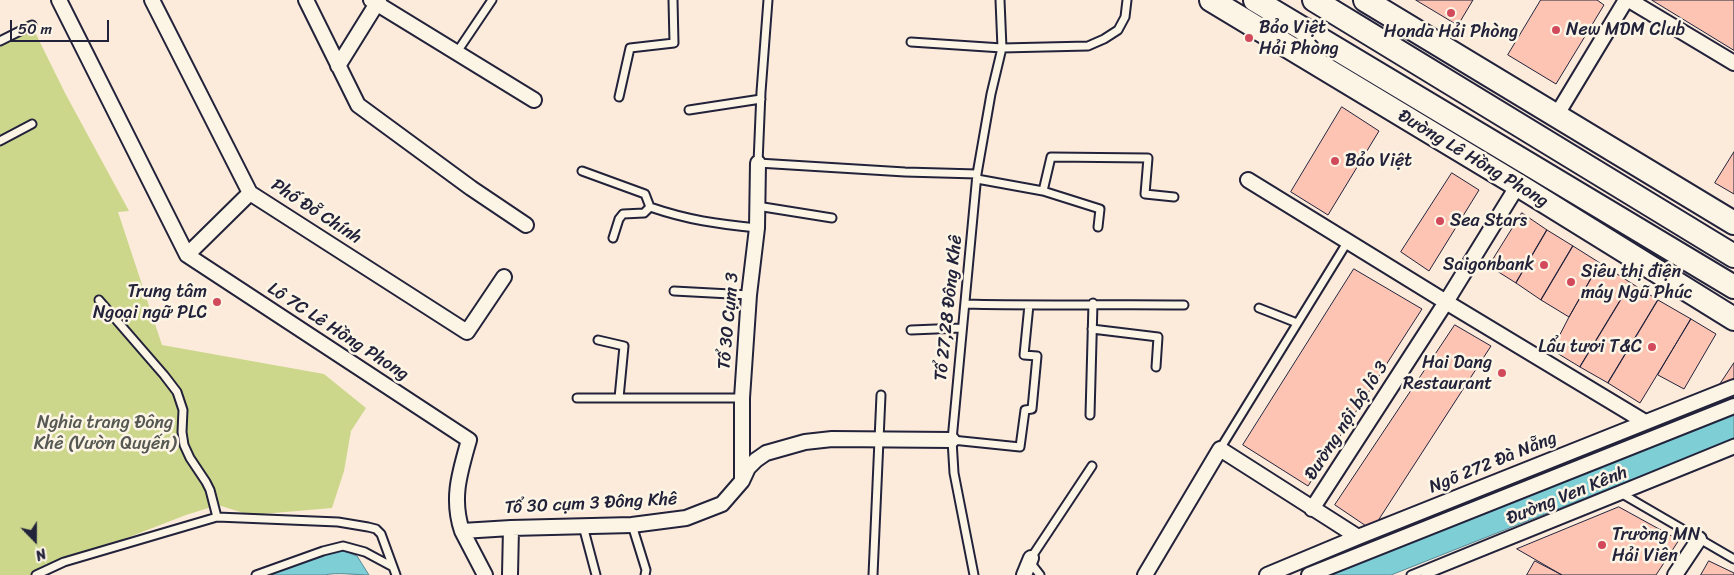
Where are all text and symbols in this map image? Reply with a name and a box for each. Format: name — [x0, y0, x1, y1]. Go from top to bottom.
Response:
marker: Honda Hải Phòng — [1445, 7, 1457, 19]
scale bar — [12, 10, 111, 42]
text: 50 m — [18, 16, 52, 42]
place label: Bảo Việt Hải Phòng — [1259, 17, 1339, 59]
place label: New MDM Club — [1566, 19, 1685, 41]
place label: Honda Hải Phòng — [1384, 21, 1518, 43]
marker: New MDM Club — [1550, 24, 1562, 36]
marker: Bảo Việt Hải Phòng — [1243, 32, 1255, 44]
street label: Đường Lê Hồng Phong — [1394, 105, 1552, 213]
place label: Bảo Việt — [1345, 150, 1412, 172]
marker: Bảo Việt — [1329, 155, 1341, 167]
street label: Phố Đỗ Chính — [267, 175, 365, 249]
place label: Sea Stars — [1450, 210, 1527, 232]
marker: Sea Stars — [1434, 215, 1446, 227]
street label: Tổ 27,28 Đông Khê — [931, 234, 967, 382]
place label: Saigonbank — [1443, 254, 1534, 276]
marker: Saigonbank — [1538, 259, 1550, 271]
place label: Siêu thị điện máy Ngũ Phúc — [1581, 261, 1693, 304]
street label: Tổ 30 Cụm 3 — [714, 272, 744, 370]
marker: Siêu thị điện máy Ngũ Phúc — [1565, 276, 1577, 288]
street label: Lô 7C Lê Hồng Phong — [263, 278, 413, 386]
place label: Trung tâm Ngoại ngữ PLC — [93, 281, 207, 324]
marker: Trung tâm Ngoại ngữ PLC — [211, 296, 223, 308]
place label: Lẩu tươi T&C — [1538, 336, 1642, 358]
marker: Lẩu tươi T&C — [1646, 341, 1658, 353]
place label: Hai Dang Restaurant — [1403, 352, 1492, 394]
street label: Đường nội bộ lô 3 — [1301, 358, 1393, 484]
marker: Hai Dang Restaurant — [1496, 367, 1508, 379]
park label: Nghia trang Đông Khê (Vườn Quyến) — [34, 412, 176, 454]
street label: Ngõ 272 Đà Nẵng — [1426, 428, 1560, 498]
street label: Đường Ven Kênh — [1503, 462, 1631, 530]
street label: Tổ 30 cụm 3 Đông Khê — [504, 489, 678, 519]
north arrow — [10, 515, 60, 565]
place label: Trường MN Hải Viên — [1612, 524, 1700, 566]
marker: Trường MN Hải Viên — [1596, 539, 1608, 551]
text: N — [32, 541, 50, 568]

